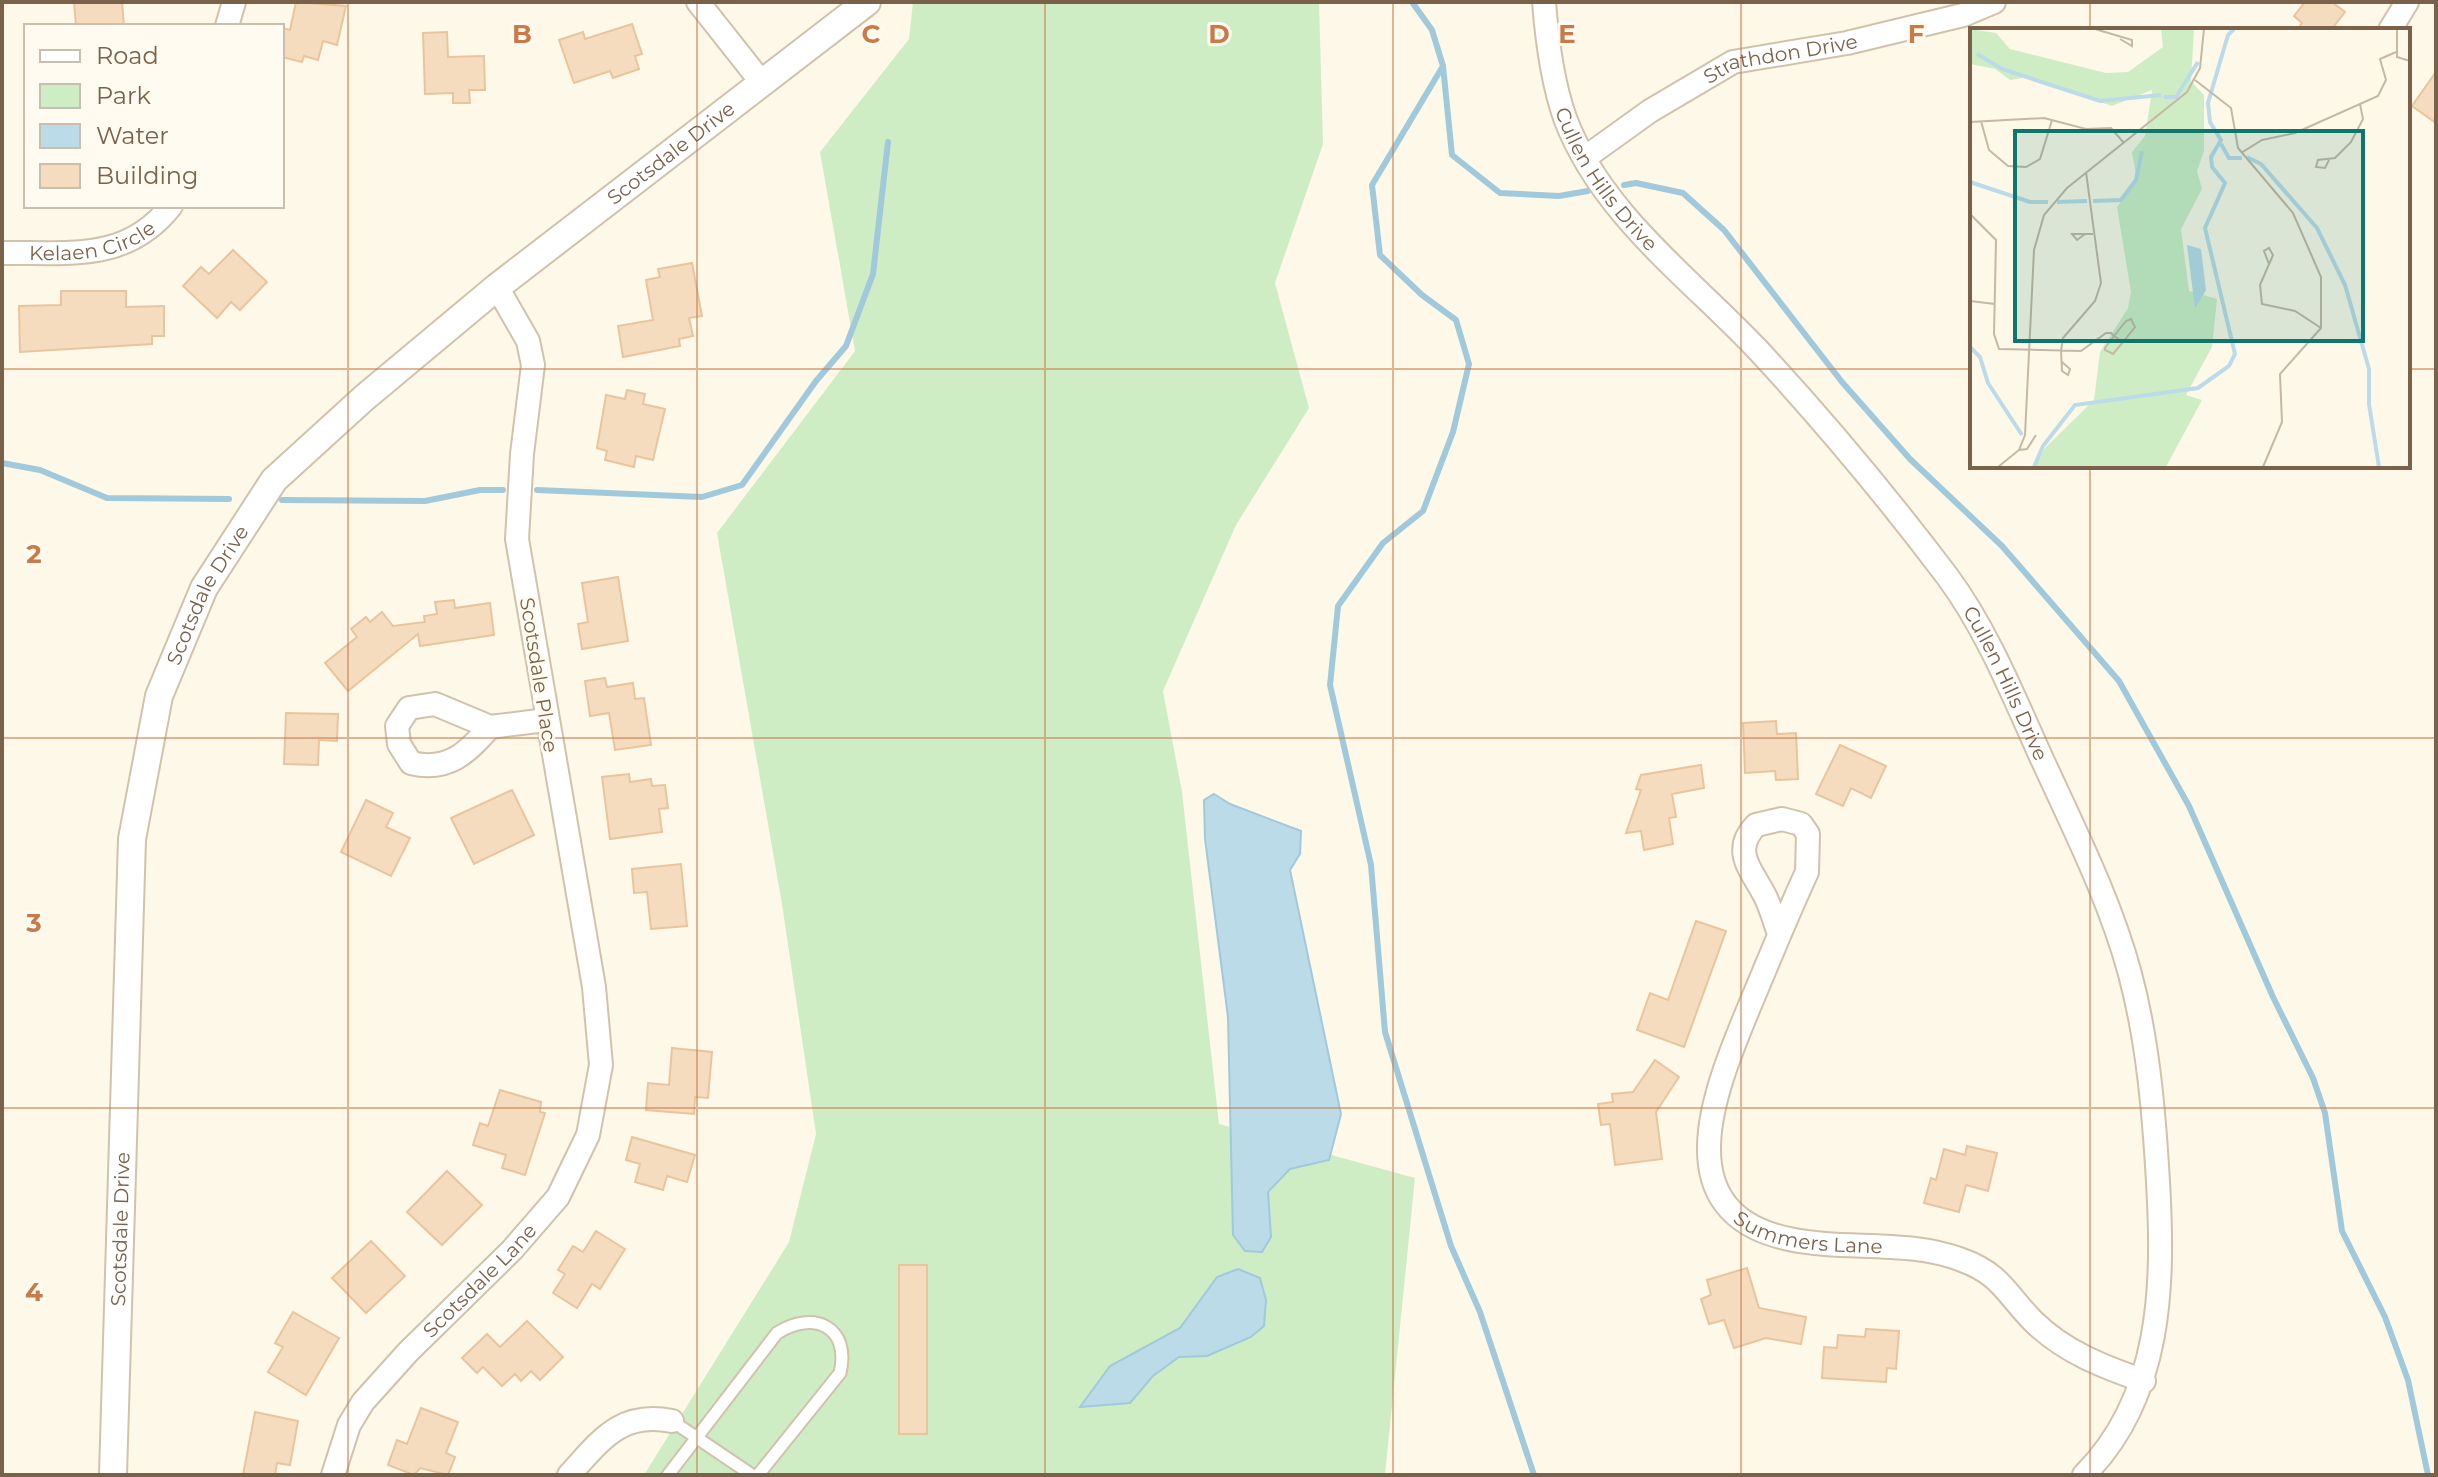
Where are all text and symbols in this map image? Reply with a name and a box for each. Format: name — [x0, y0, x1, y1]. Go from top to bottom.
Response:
text: B — [512, 18, 532, 50]
text: C — [862, 18, 881, 50]
text: D — [1208, 18, 1230, 50]
text: E — [1558, 18, 1576, 50]
text: F — [1908, 18, 1924, 50]
legend — [24, 24, 284, 208]
inset map — [1970, 28, 2410, 468]
street label: Strathdon Drive — [1699, 29, 1860, 89]
text: Road — [96, 41, 159, 70]
text: Park — [96, 81, 151, 110]
street label: Scotsdale Drive — [602, 96, 739, 210]
street label: Cullen Hills Drive — [1550, 104, 1663, 256]
text: Water — [96, 121, 169, 150]
text: Building — [96, 161, 199, 190]
street label: Kelaen Circle — [29, 216, 160, 265]
street label: Scotsdale Drive — [161, 521, 253, 668]
text: 2 — [26, 538, 42, 570]
street label: Scotsdale Place — [515, 596, 563, 754]
street label: Cullen Hills Drive — [1958, 602, 2053, 764]
text: 3 — [25, 907, 42, 939]
street label: Scotsdale Drive — [106, 1152, 135, 1307]
street label: Summers Lane — [1729, 1206, 1883, 1258]
street label: Scotsdale Lane — [418, 1219, 542, 1343]
text: 4 — [25, 1276, 43, 1308]

